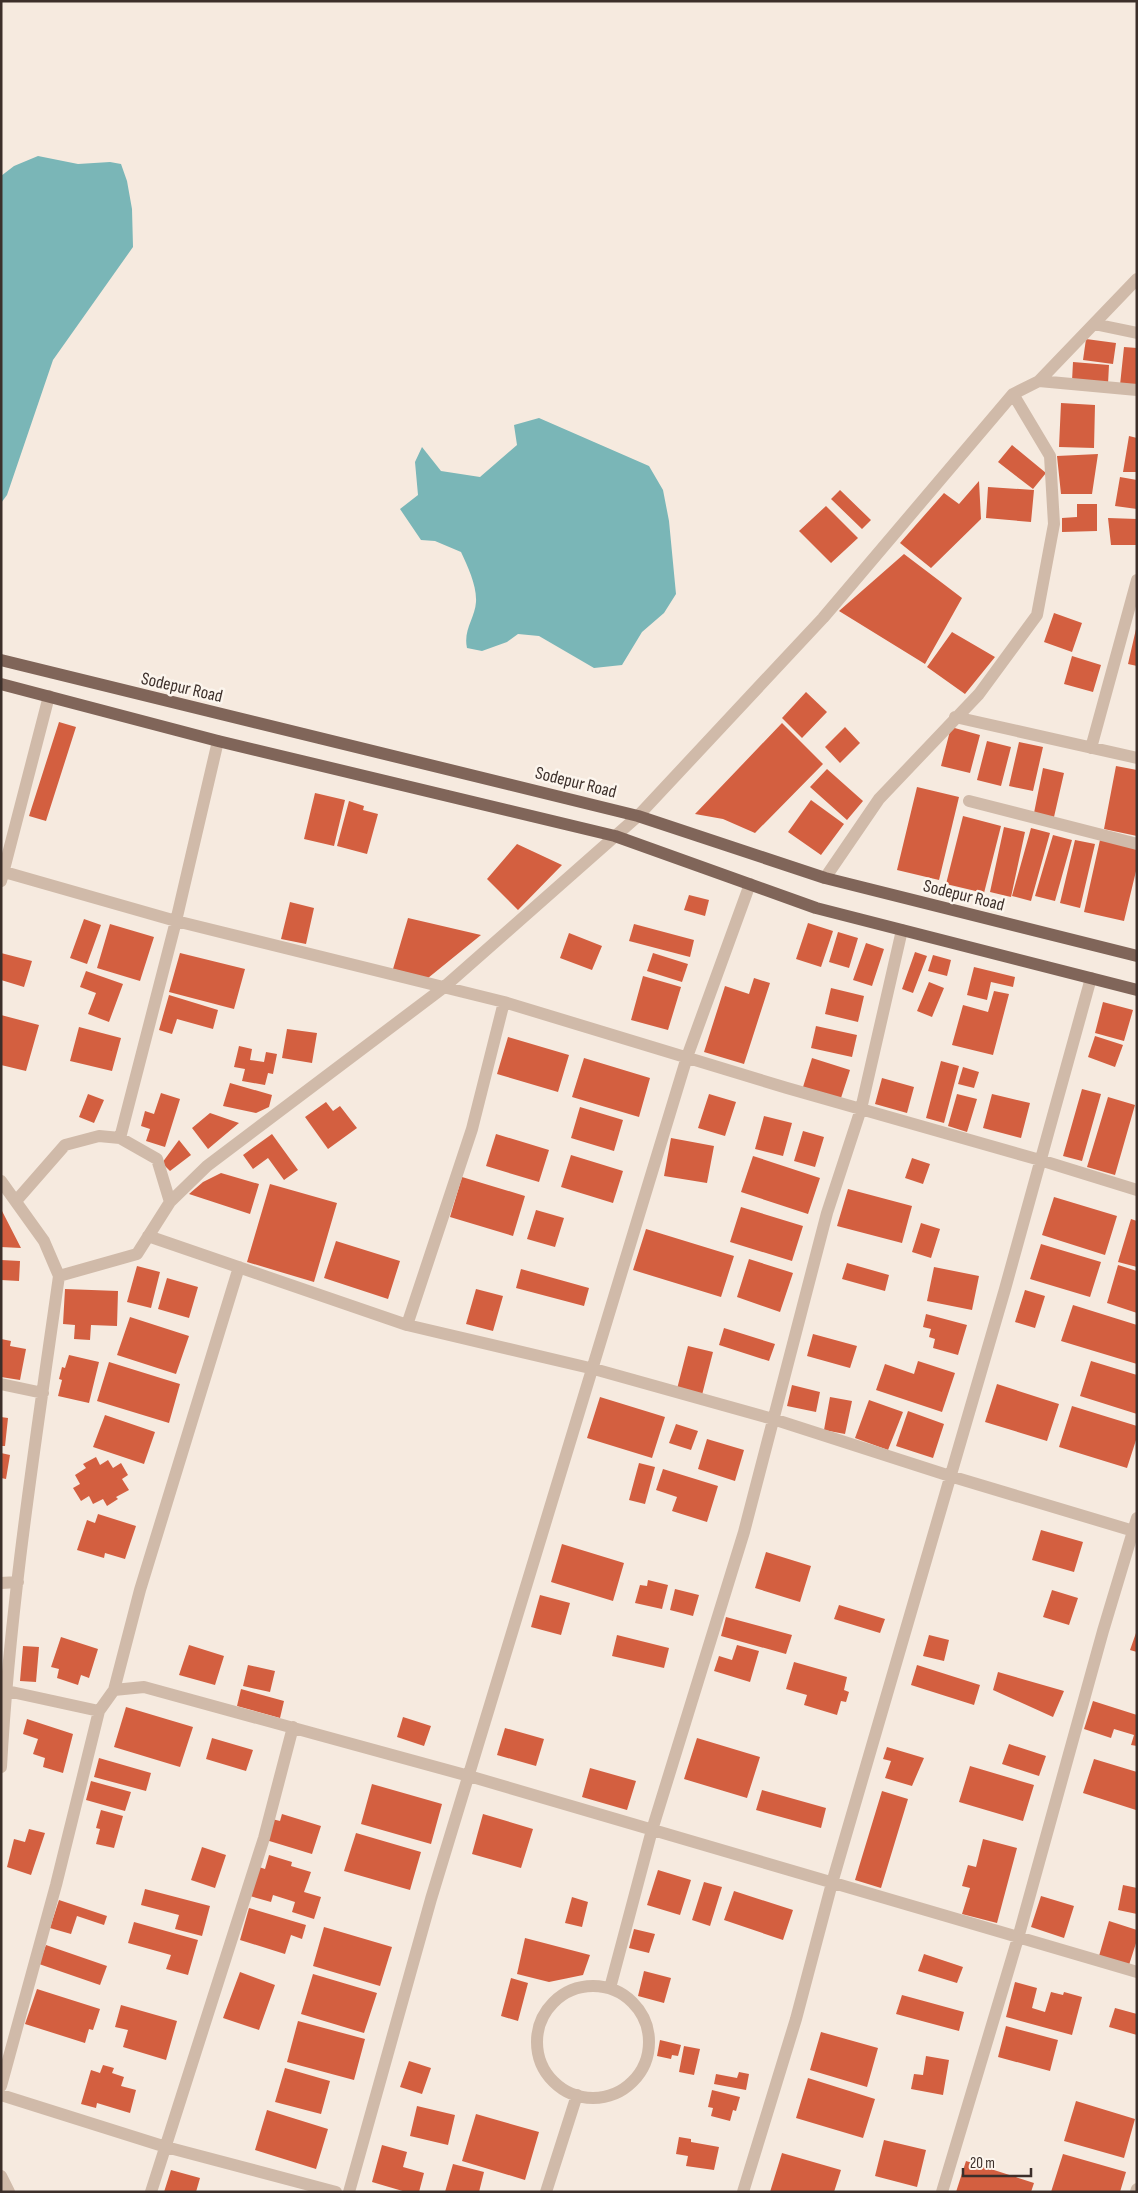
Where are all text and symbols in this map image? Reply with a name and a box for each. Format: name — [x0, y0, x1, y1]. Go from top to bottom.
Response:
street label: Sodepur Road — [139, 668, 225, 707]
street label: Sodepur Road — [533, 762, 619, 803]
street label: Sodepur Road — [921, 875, 1007, 916]
scale bar — [963, 2146, 1030, 2178]
text: 20 m — [970, 2154, 995, 2173]

